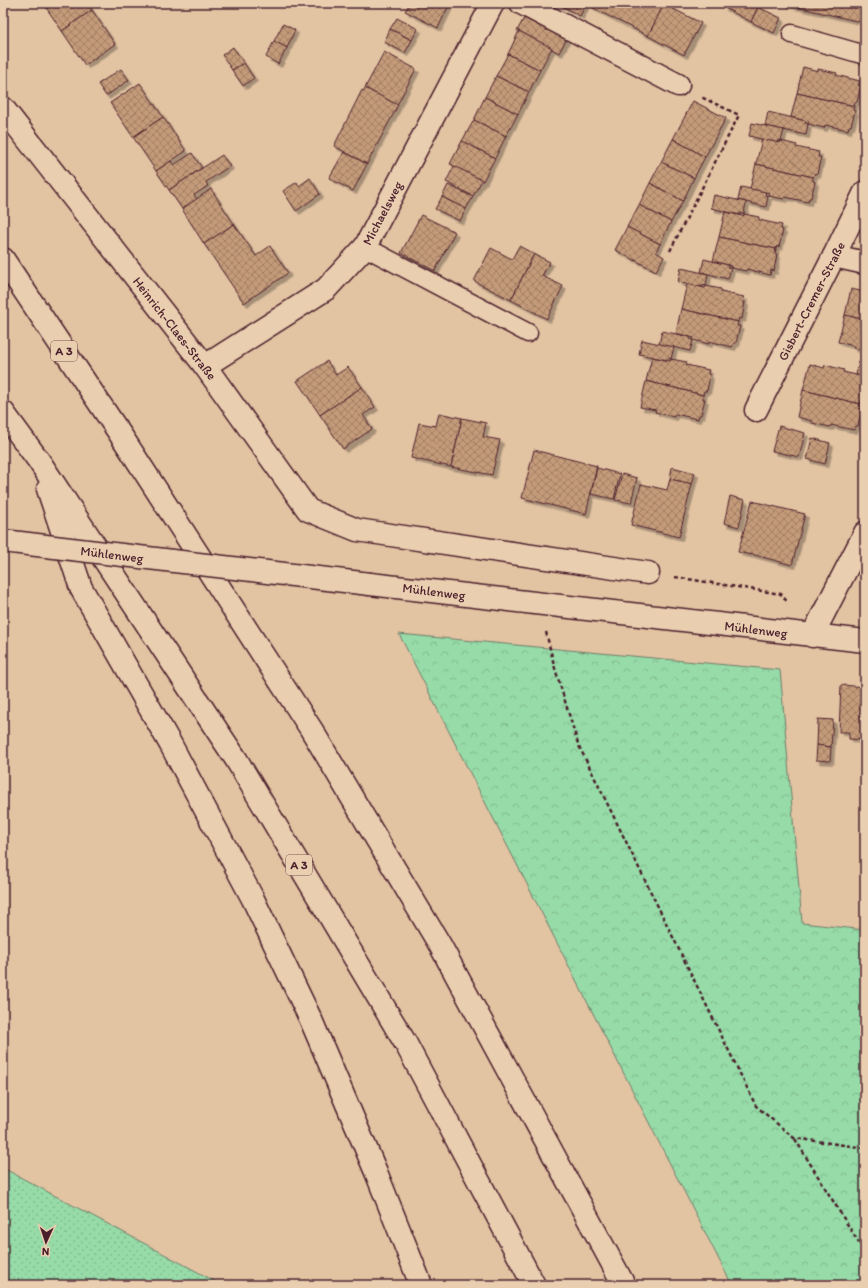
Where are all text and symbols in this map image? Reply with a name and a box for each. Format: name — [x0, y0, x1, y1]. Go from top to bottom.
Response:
street label: Michaelsweg — [359, 178, 406, 248]
street label: Gisbert-Cremer-Straße — [775, 239, 848, 363]
street label: Heinrich-Claes-Straße — [130, 274, 219, 383]
road number: A 3 — [51, 341, 77, 361]
street label: Mühlenweg — [80, 543, 145, 566]
street label: Mühlenweg — [402, 580, 467, 603]
street label: Mühlenweg — [724, 618, 789, 641]
road number: A 3 — [286, 855, 312, 875]
north arrow — [26, 1222, 66, 1262]
text: N — [41, 1245, 50, 1258]

